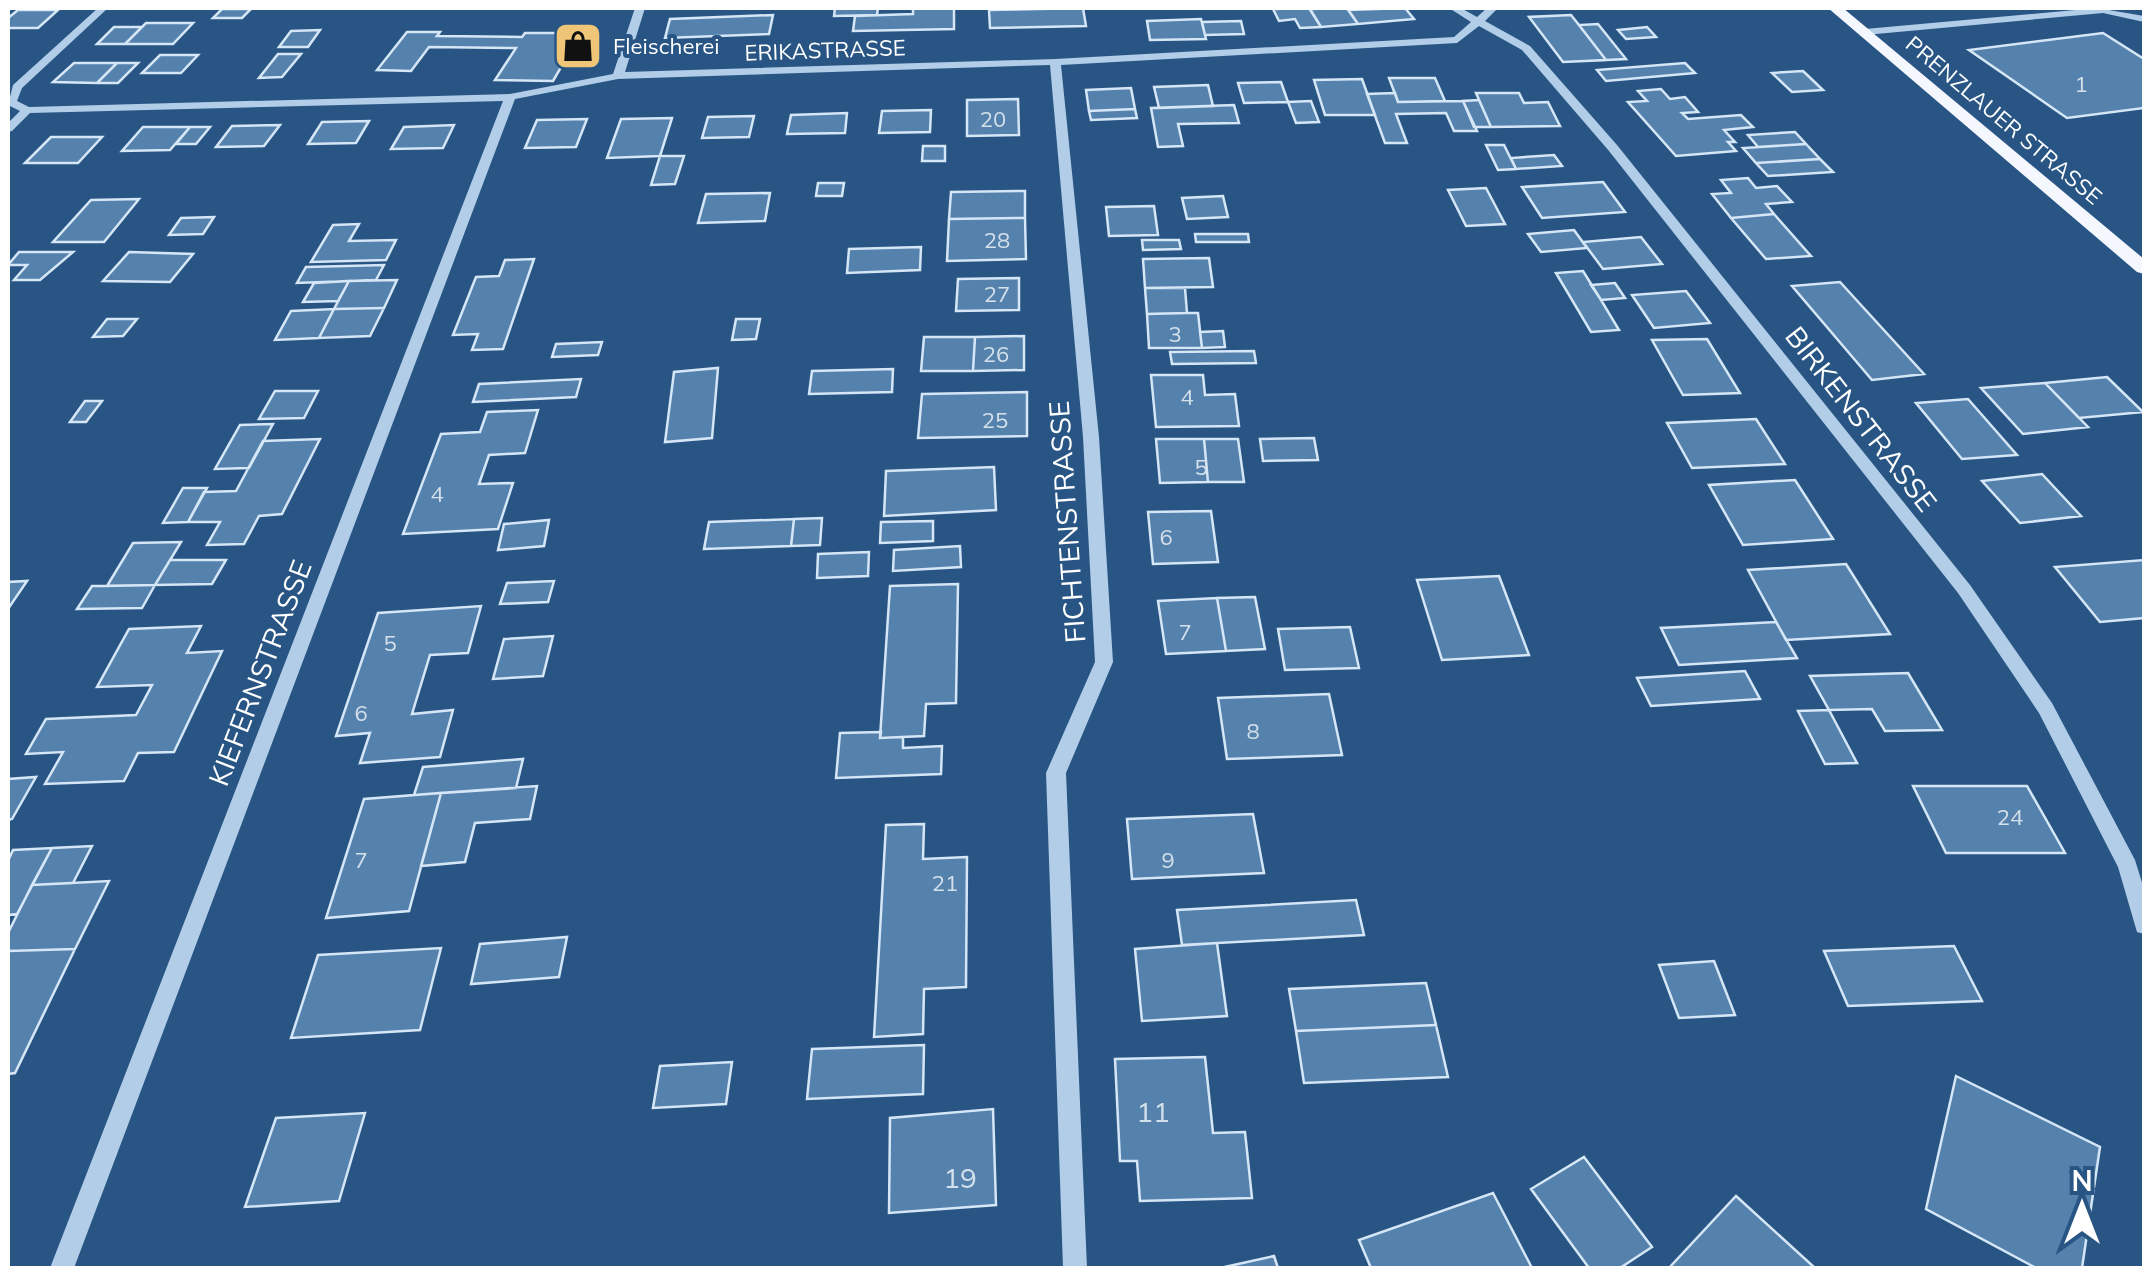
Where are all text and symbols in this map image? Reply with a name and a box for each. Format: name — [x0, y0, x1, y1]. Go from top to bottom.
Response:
shop icon: Fleischerei — [552, 20, 604, 72]
street label: PRENZLAUER STRASSE — [1900, 30, 2108, 210]
place label: Fleischerei — [613, 32, 720, 60]
street label: ERIKASTRASSE — [744, 33, 906, 67]
house number: 1 — [2074, 70, 2088, 98]
house number: 20 — [980, 105, 1006, 133]
house number: 28 — [984, 226, 1010, 254]
house number: 27 — [984, 280, 1010, 308]
street label: BIRKENSTRASSE — [1778, 319, 1945, 518]
house number: 3 — [1168, 320, 1182, 348]
house number: 26 — [983, 340, 1009, 368]
house number: 4 — [1180, 383, 1194, 411]
street label: FICHTENSTRASSE — [1041, 400, 1092, 644]
house number: 25 — [982, 406, 1008, 434]
house number: 5 — [1194, 453, 1208, 481]
house number: 4 — [430, 480, 444, 508]
house number: 6 — [1159, 523, 1173, 551]
street label: KIEFERNSTRASSE — [200, 555, 319, 791]
house number: 7 — [1178, 618, 1192, 646]
house number: 5 — [383, 629, 397, 657]
house number: 6 — [354, 699, 368, 727]
house number: 8 — [1246, 717, 1260, 745]
house number: 24 — [1997, 803, 2023, 831]
house number: 7 — [354, 846, 368, 874]
house number: 9 — [1161, 846, 1175, 874]
house number: 21 — [932, 869, 958, 897]
house number: 11 — [1136, 1094, 1170, 1129]
north arrow — [2032, 1156, 2132, 1256]
house number: 19 — [943, 1160, 977, 1195]
text: N — [2071, 1163, 2093, 1198]

